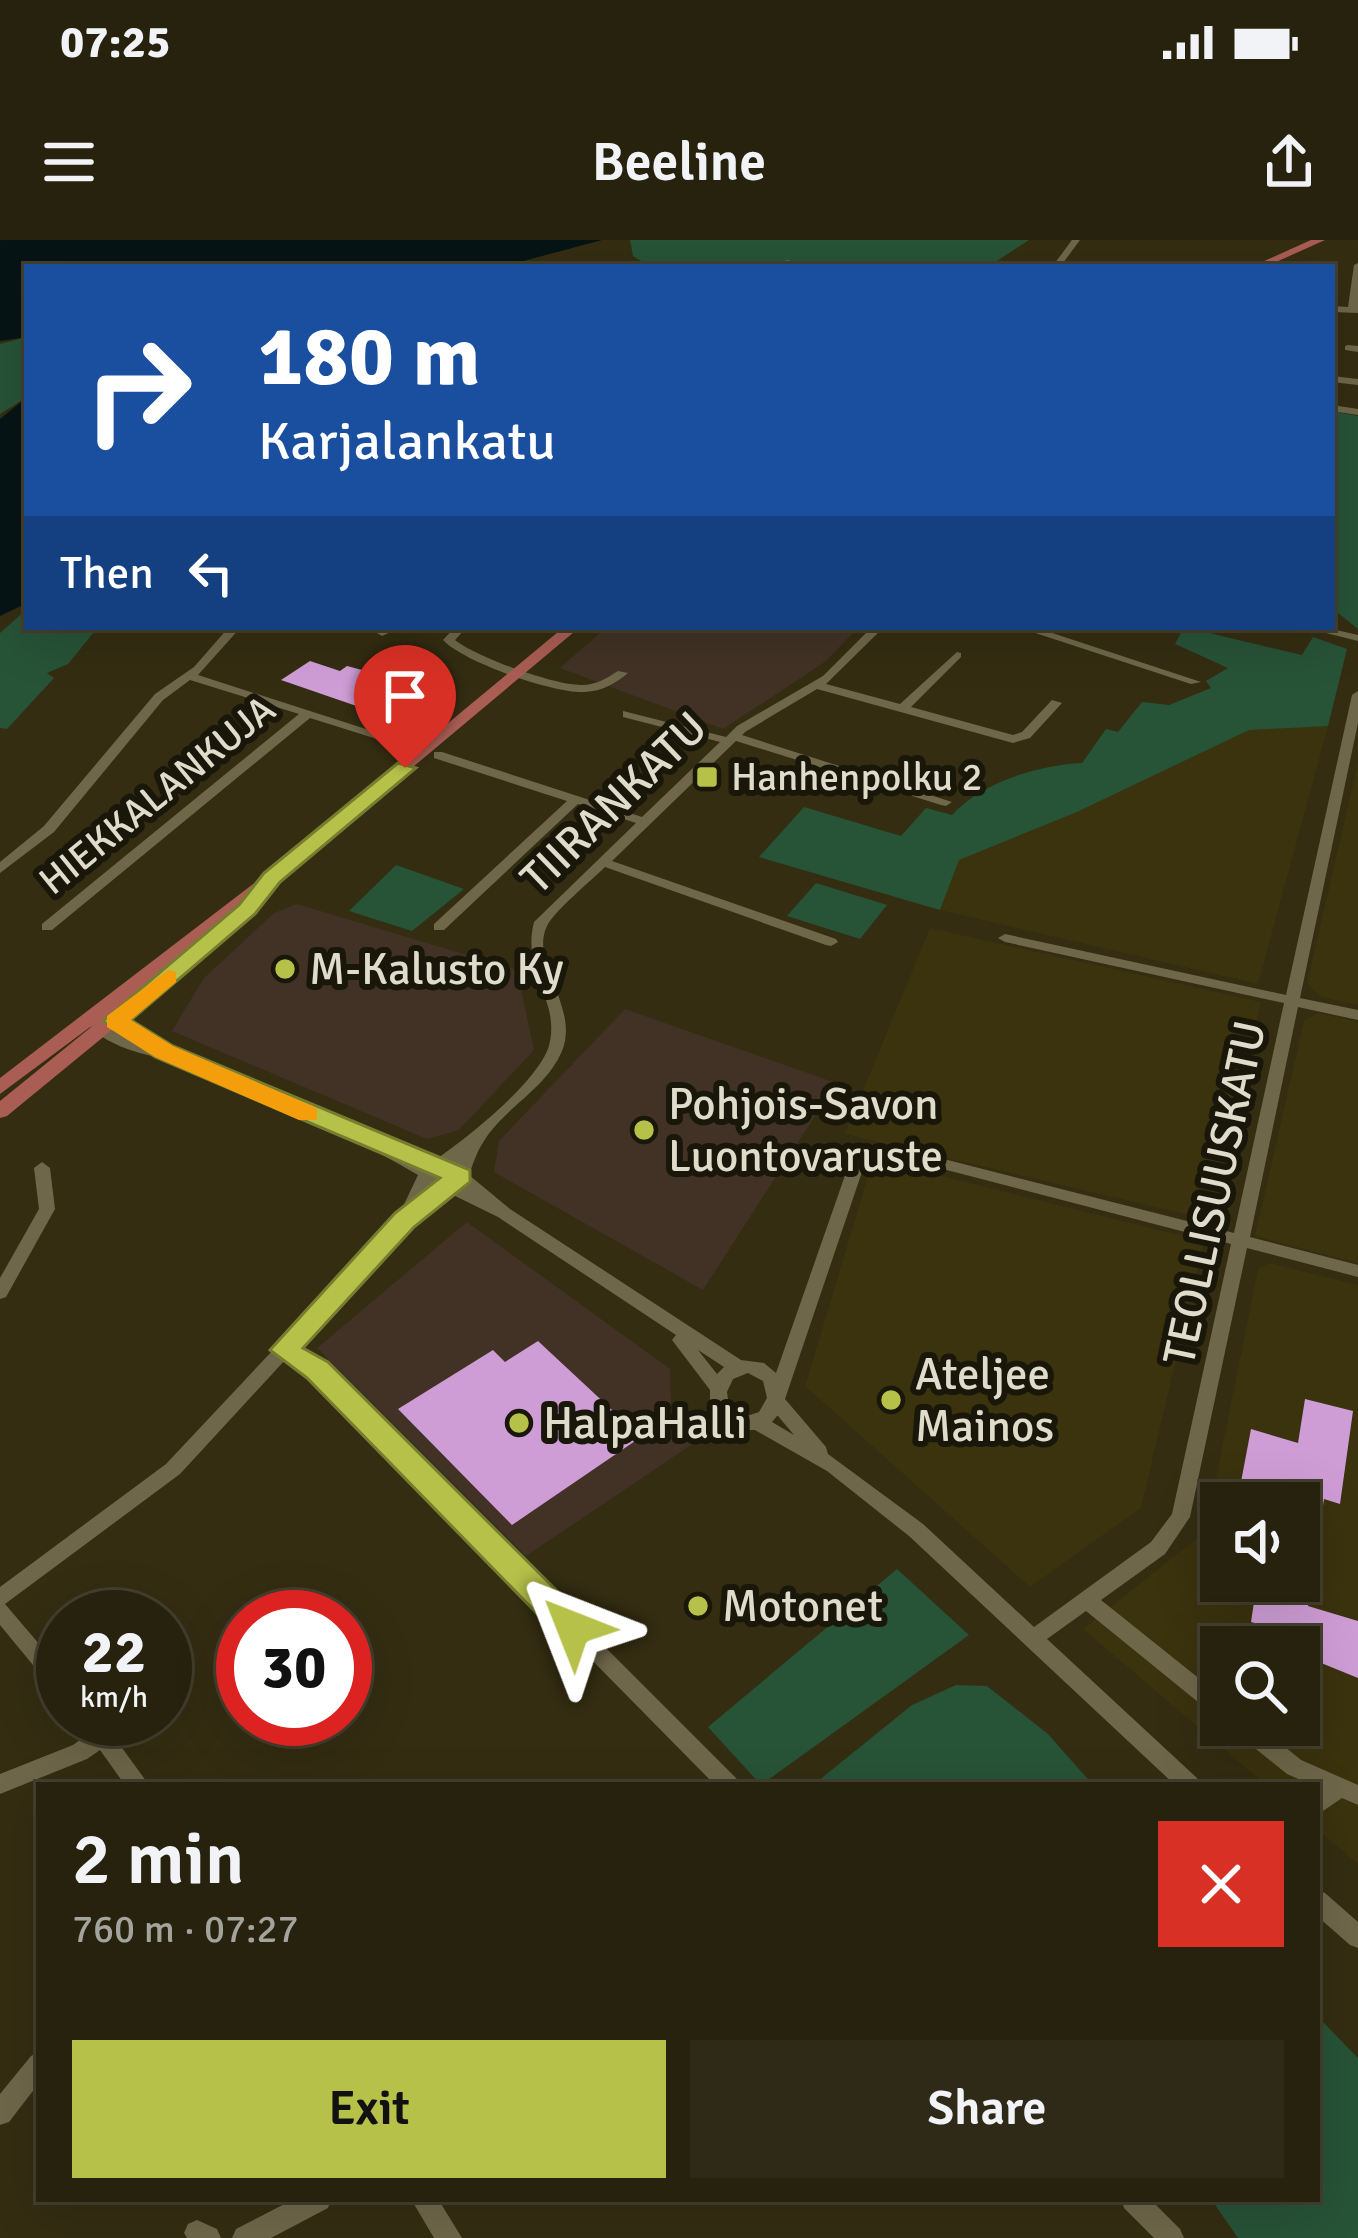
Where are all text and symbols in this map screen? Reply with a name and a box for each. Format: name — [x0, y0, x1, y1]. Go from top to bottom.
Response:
text: 07:25 — [60, 15, 170, 70]
icon: menu — [36, 129, 102, 195]
text: Beeline — [592, 129, 766, 196]
icon: share — [1256, 129, 1322, 195]
text: 180 m — [258, 305, 480, 409]
icon: right — [60, 312, 216, 468]
text: Karjalankatu — [258, 408, 556, 475]
icon: left — [178, 540, 244, 606]
text: Then — [60, 546, 154, 601]
pin — [354, 645, 456, 768]
icon: arrive — [372, 663, 438, 729]
street label: HIEKKALANKUJA — [29, 685, 285, 905]
street label: TIIRANKATU — [509, 701, 719, 905]
place label: Hanhenpolku 2 — [731, 753, 983, 801]
marker: Hanhenpolku 2 — [694, 764, 720, 790]
place label: M-Kalusto Ky — [309, 942, 563, 997]
marker: M-Kalusto Ky — [272, 956, 298, 982]
street label: TEOLLISUUSKATU — [1152, 1016, 1278, 1370]
place label: Pohjois-Savon Luontovaruste — [668, 1077, 943, 1184]
marker: Pohjois-Savon Luontovaruste — [631, 1117, 657, 1143]
place label: Ateljee Mainos — [915, 1347, 1054, 1454]
marker: Ateljee Mainos — [878, 1387, 904, 1413]
place label: HalpaHalli — [543, 1396, 747, 1451]
marker: HalpaHalli — [506, 1410, 532, 1436]
map controls — [1200, 1482, 1320, 1746]
button: sound — [1200, 1482, 1320, 1602]
position arrow — [510, 1565, 636, 1691]
place label: Motonet — [722, 1579, 883, 1634]
speed limit sign: 30 — [216, 1590, 372, 1746]
marker: Motonet — [685, 1593, 711, 1619]
text: 22 — [82, 1616, 146, 1690]
button: search — [1200, 1626, 1320, 1746]
text: km/h — [80, 1679, 148, 1716]
text: 2 min — [72, 1815, 244, 1904]
button: close — [1158, 1821, 1284, 1947]
text: 760 m · 07:27 — [72, 1905, 299, 1953]
button: Exit — [72, 2040, 666, 2178]
button: Share — [690, 2040, 1284, 2178]

